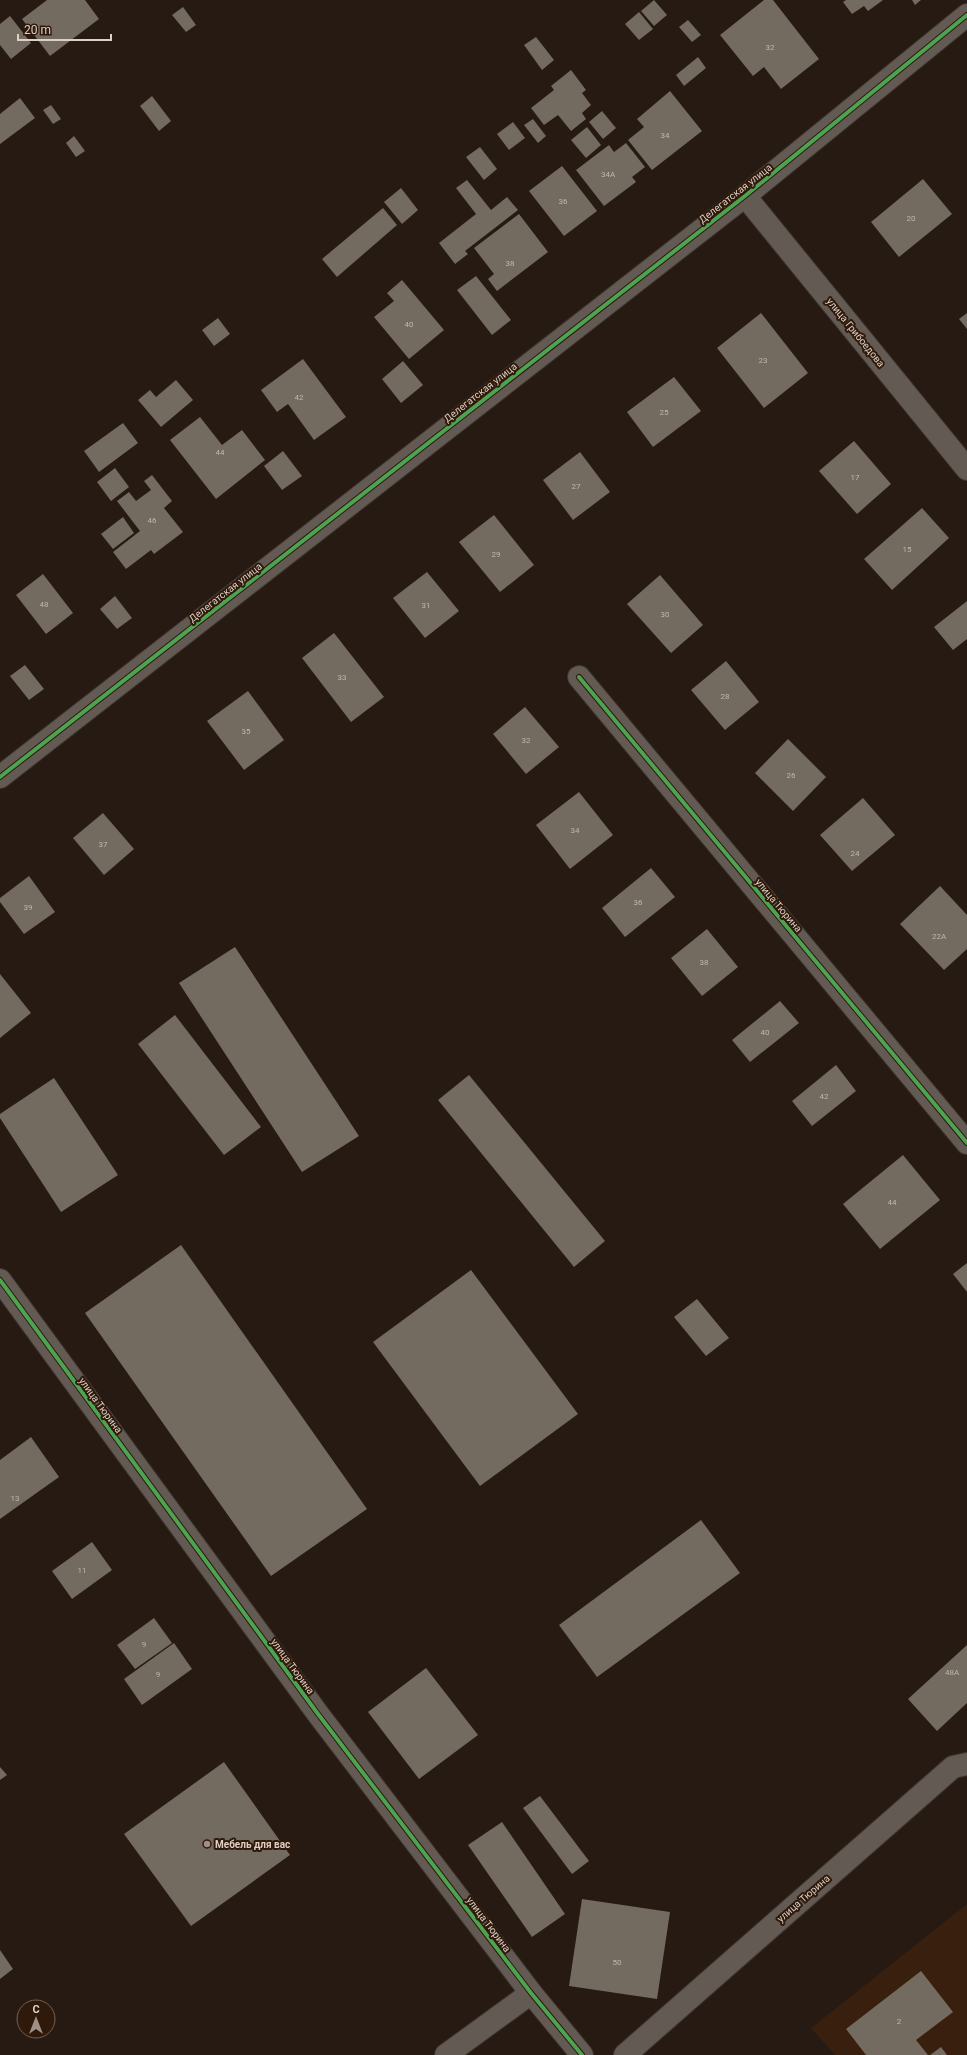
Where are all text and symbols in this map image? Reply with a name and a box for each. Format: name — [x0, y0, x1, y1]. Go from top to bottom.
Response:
scale bar — [18, 16, 111, 42]
text: 20 m — [24, 23, 51, 37]
house number: 32 — [766, 43, 775, 52]
house number: 34 — [661, 131, 670, 140]
street label: Делегатская улица — [697, 162, 774, 225]
house number: 34А — [601, 170, 616, 179]
house number: 36 — [559, 197, 568, 206]
house number: 20 — [907, 214, 916, 223]
house number: 38 — [506, 259, 515, 268]
street label: улица Грибоедова — [824, 296, 887, 369]
house number: 40 — [405, 320, 414, 329]
house number: 23 — [759, 356, 768, 365]
street label: Делегатская улица — [442, 361, 519, 424]
house number: 42 — [295, 393, 304, 402]
house number: 25 — [660, 408, 669, 417]
house number: 44 — [216, 448, 225, 457]
house number: 17 — [851, 473, 860, 482]
house number: 27 — [572, 482, 581, 491]
house number: 46 — [148, 516, 157, 525]
house number: 15 — [903, 545, 912, 554]
house number: 29 — [492, 550, 501, 559]
street label: Делегатская улица — [187, 561, 264, 624]
house number: 48 — [40, 600, 49, 609]
house number: 31 — [422, 601, 431, 610]
house number: 30 — [661, 610, 670, 619]
house number: 33 — [338, 673, 347, 682]
house number: 28 — [721, 692, 730, 701]
house number: 35 — [242, 727, 251, 736]
house number: 32 — [522, 736, 531, 745]
house number: 26 — [787, 771, 796, 780]
house number: 34 — [571, 826, 580, 835]
house number: 37 — [99, 840, 108, 849]
house number: 24 — [851, 849, 860, 858]
street label: улица Тюрина — [753, 877, 804, 934]
house number: 36 — [634, 898, 643, 907]
house number: 39 — [24, 903, 33, 912]
house number: 22А — [932, 932, 947, 941]
house number: 38 — [700, 958, 709, 967]
house number: 40 — [761, 1028, 770, 1037]
house number: 42 — [820, 1092, 829, 1101]
house number: 44 — [888, 1198, 897, 1207]
street label: улица Тюрина — [77, 1375, 124, 1435]
house number: 13 — [11, 1494, 20, 1503]
house number: 11 — [78, 1566, 87, 1575]
street label: улица Тюрина — [269, 1636, 316, 1696]
house number: 9 — [142, 1640, 146, 1649]
house number: 48А — [945, 1668, 960, 1677]
house number: 9 — [156, 1670, 160, 1679]
marker: Мебель для вас — [202, 1839, 212, 1849]
place label: Мебель для вас — [215, 1839, 290, 1850]
street label: улица Тюрина — [775, 1873, 832, 1924]
street label: улица Тюрина — [464, 1895, 513, 1954]
house number: 50 — [613, 1958, 622, 1967]
north arrow — [16, 1999, 56, 2039]
text: С — [32, 2003, 40, 2016]
house number: 2 — [897, 2017, 902, 2026]

